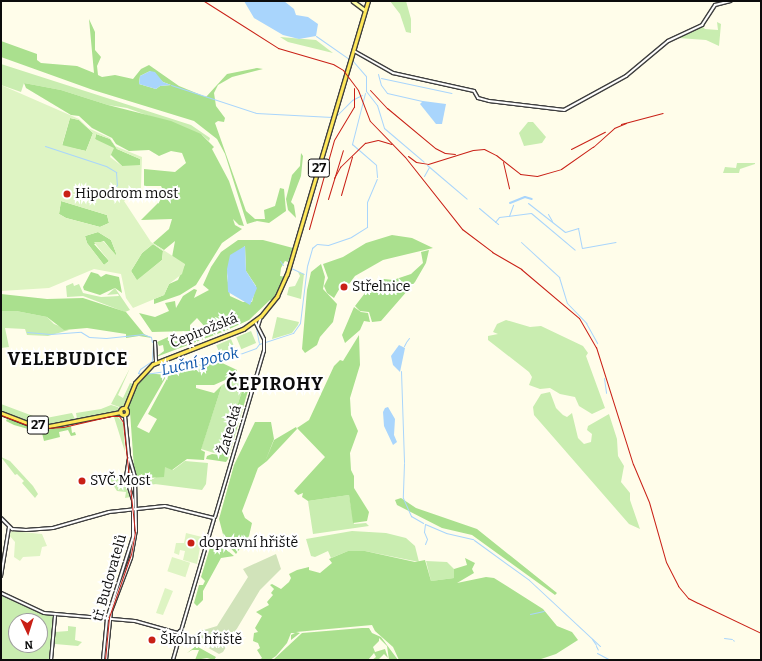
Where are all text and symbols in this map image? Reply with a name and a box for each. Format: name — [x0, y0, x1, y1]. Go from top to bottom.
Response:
road number: 27 — [307, 157, 331, 179]
place label: Hipodrom most — [75, 186, 178, 202]
marker: Hipodrom most — [62, 189, 72, 199]
place label: Střelnice — [352, 279, 410, 295]
marker: Střelnice — [339, 282, 349, 292]
street label: Čepirožská — [168, 310, 240, 352]
water label: Luční potok — [160, 344, 240, 380]
district label: VELEBUDICE — [7, 348, 129, 370]
district label: ČEPIROHY — [226, 373, 324, 395]
street label: Žatecká — [215, 403, 245, 457]
road number: 27 — [26, 414, 50, 436]
place label: SVČ Most — [90, 473, 151, 489]
marker: SVČ Most — [77, 476, 87, 486]
street label: tř. Budovatelů — [90, 533, 130, 623]
place label: dopravní hřiště — [199, 535, 298, 551]
marker: dopravní hřiště — [186, 538, 196, 548]
north arrow — [8, 613, 48, 653]
place label: Školní hřiště — [160, 632, 242, 648]
marker: Školní hřiště — [147, 635, 157, 645]
text: N — [24, 638, 33, 651]

